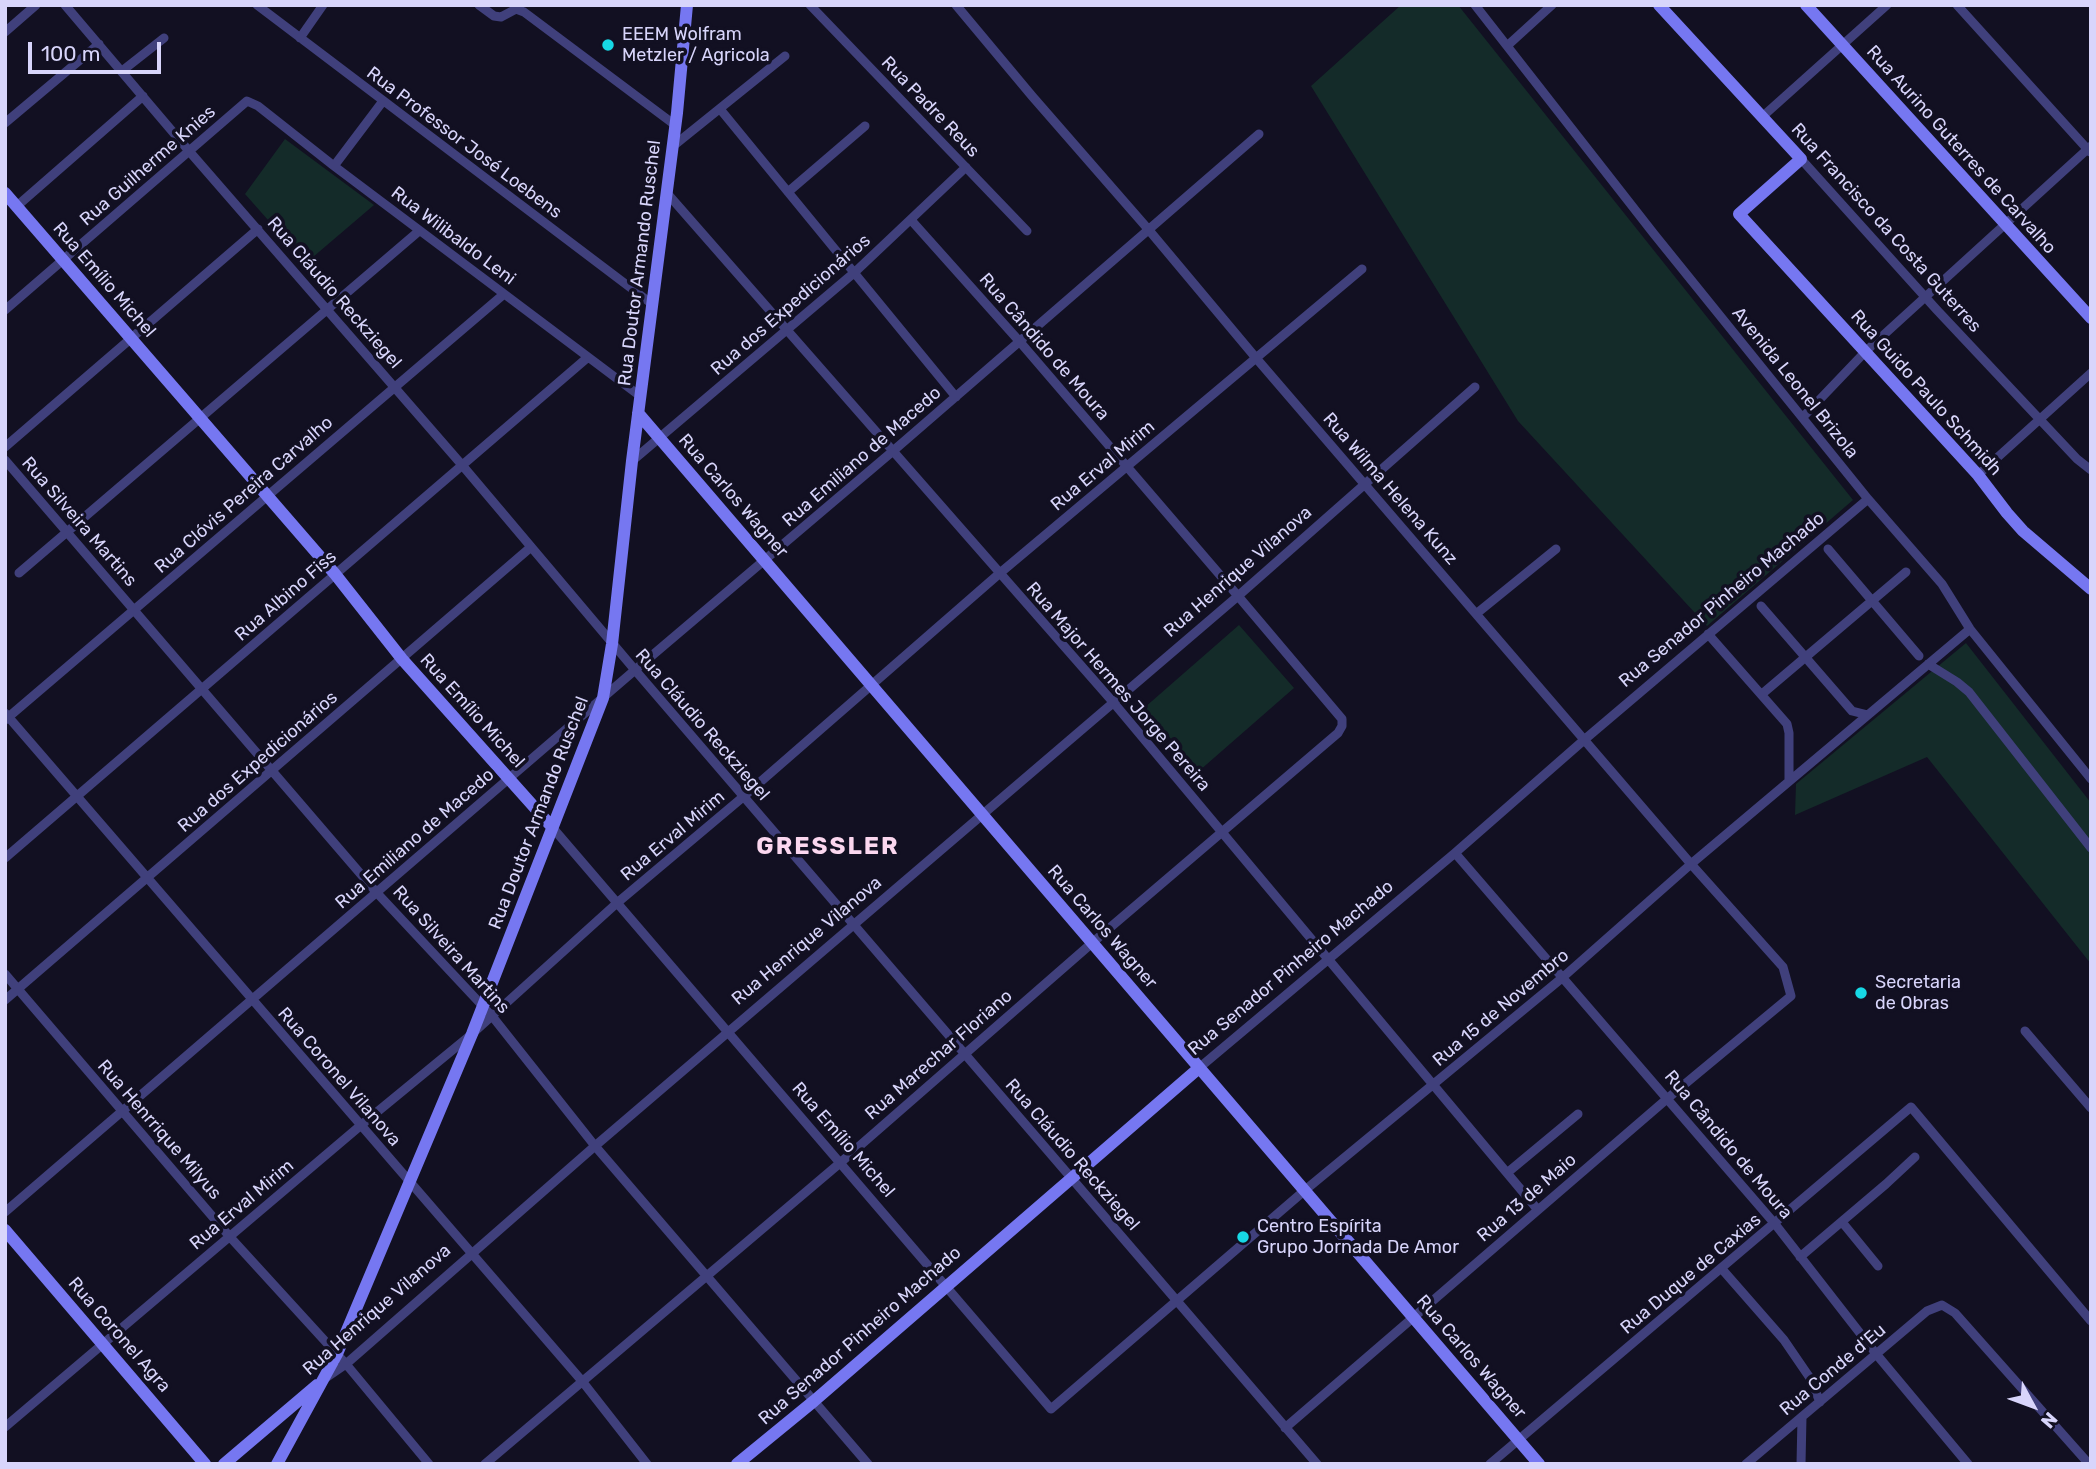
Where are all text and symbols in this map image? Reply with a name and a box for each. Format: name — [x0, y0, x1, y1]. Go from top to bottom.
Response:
place label: EEEM Wolfram Metzler / Agricola — [622, 24, 770, 66]
scale bar — [32, 28, 164, 72]
marker: EEEM Wolfram Metzler / Agricola — [600, 37, 616, 53]
text: 100 m — [41, 41, 100, 66]
street label: Rua Aurino Guterres de Carvalho — [1862, 41, 2060, 259]
street label: Rua Padre Reus — [876, 52, 984, 162]
street label: Rua Professor José Loebens — [362, 63, 566, 223]
street label: Rua Guilherme Knies — [76, 101, 220, 231]
street label: Rua Francisco da Costa Guterres — [1786, 119, 1986, 337]
street label: Rua Doutor Armando Ruschel — [614, 139, 666, 387]
street label: Rua Wilibaldo Leni — [387, 182, 519, 290]
street label: Rua Cláudio Reckziegel — [262, 213, 406, 373]
street label: Rua Emílio Michel — [48, 218, 160, 342]
street label: Rua dos Expedicionários — [707, 230, 875, 380]
street label: Rua Cândido de Moura — [974, 269, 1114, 425]
street label: Avenida Leonel Brizola — [1727, 303, 1863, 463]
street label: Rua Guido Paulo Schmidh — [1846, 306, 2006, 480]
street label: Rua Emiliano de Macedo — [778, 382, 946, 532]
street label: Rua Wilma Helena Kunz — [1318, 409, 1462, 569]
street label: Rua Clóvis Pereira Carvalho — [151, 412, 337, 578]
street label: Rua Erval Mirim — [1047, 416, 1159, 516]
street label: Rua Carlos Wagner — [673, 430, 793, 562]
street label: Rua Silveira Martins — [17, 453, 141, 591]
street label: Rua Henrique Vilanova — [1160, 502, 1316, 642]
street label: Rua Senador Pinheiro Machado — [1615, 508, 1829, 692]
street label: Rua Albino Fiss — [231, 546, 341, 646]
street label: Rua Major Hermes Jorge Pereira — [1021, 578, 1215, 796]
street label: Rua Cláudio Reckziegel — [630, 645, 774, 805]
street label: Rua Emílio Michel — [415, 650, 529, 772]
street label: Rua dos Expedicionários — [174, 687, 342, 837]
street label: Rua Doutor Armando Ruschel — [485, 694, 593, 932]
street label: Rua Emiliano de Macedo — [331, 764, 499, 914]
street label: Rua Erval Mirim — [617, 786, 729, 886]
district label: GRESSLER — [757, 833, 899, 861]
street label: Rua Carlos Wagner — [1042, 861, 1162, 993]
street label: Rua Henrique Vilanova — [728, 872, 886, 1010]
street label: Rua Senador Pinheiro Machado — [1184, 876, 1398, 1060]
street label: Rua Silveira Martins — [388, 882, 514, 1018]
street label: Rua 15 de Novembro — [1429, 945, 1573, 1071]
place label: Secretaria de Obras — [1875, 972, 1961, 1014]
street label: Rua Marechar Floriano — [861, 985, 1017, 1125]
marker: Secretaria de Obras — [1853, 985, 1869, 1001]
street label: Rua Coronel Vilanova — [273, 1003, 405, 1151]
street label: Rua Henrrique Milyus — [93, 1056, 225, 1204]
street label: Rua Cândido de Moura — [1659, 1066, 1797, 1224]
street label: Rua Cláudio Reckziegel — [1000, 1075, 1144, 1235]
street label: Rua Emílio Michel — [787, 1078, 899, 1202]
street label: Rua 13 de Maio — [1473, 1149, 1581, 1247]
street label: Rua Erval Mirim — [186, 1155, 298, 1255]
street label: Rua Duque de Caxias — [1616, 1209, 1766, 1339]
place label: Centro Espírita Grupo Jornada De Amor — [1257, 1216, 1459, 1258]
marker: Centro Espírita Grupo Jornada De Amor — [1235, 1229, 1251, 1245]
street label: Rua Henrique Vilanova — [299, 1240, 455, 1380]
street label: Rua Senador Pinheiro Machado — [754, 1242, 966, 1430]
street label: Rua Coronel Agra — [63, 1273, 175, 1397]
street label: Rua Carlos Wagner — [1411, 1291, 1531, 1423]
street label: Rua Conde d'Eu — [1776, 1319, 1890, 1421]
north arrow — [1998, 1371, 2068, 1441]
text: N — [2036, 1407, 2062, 1433]

